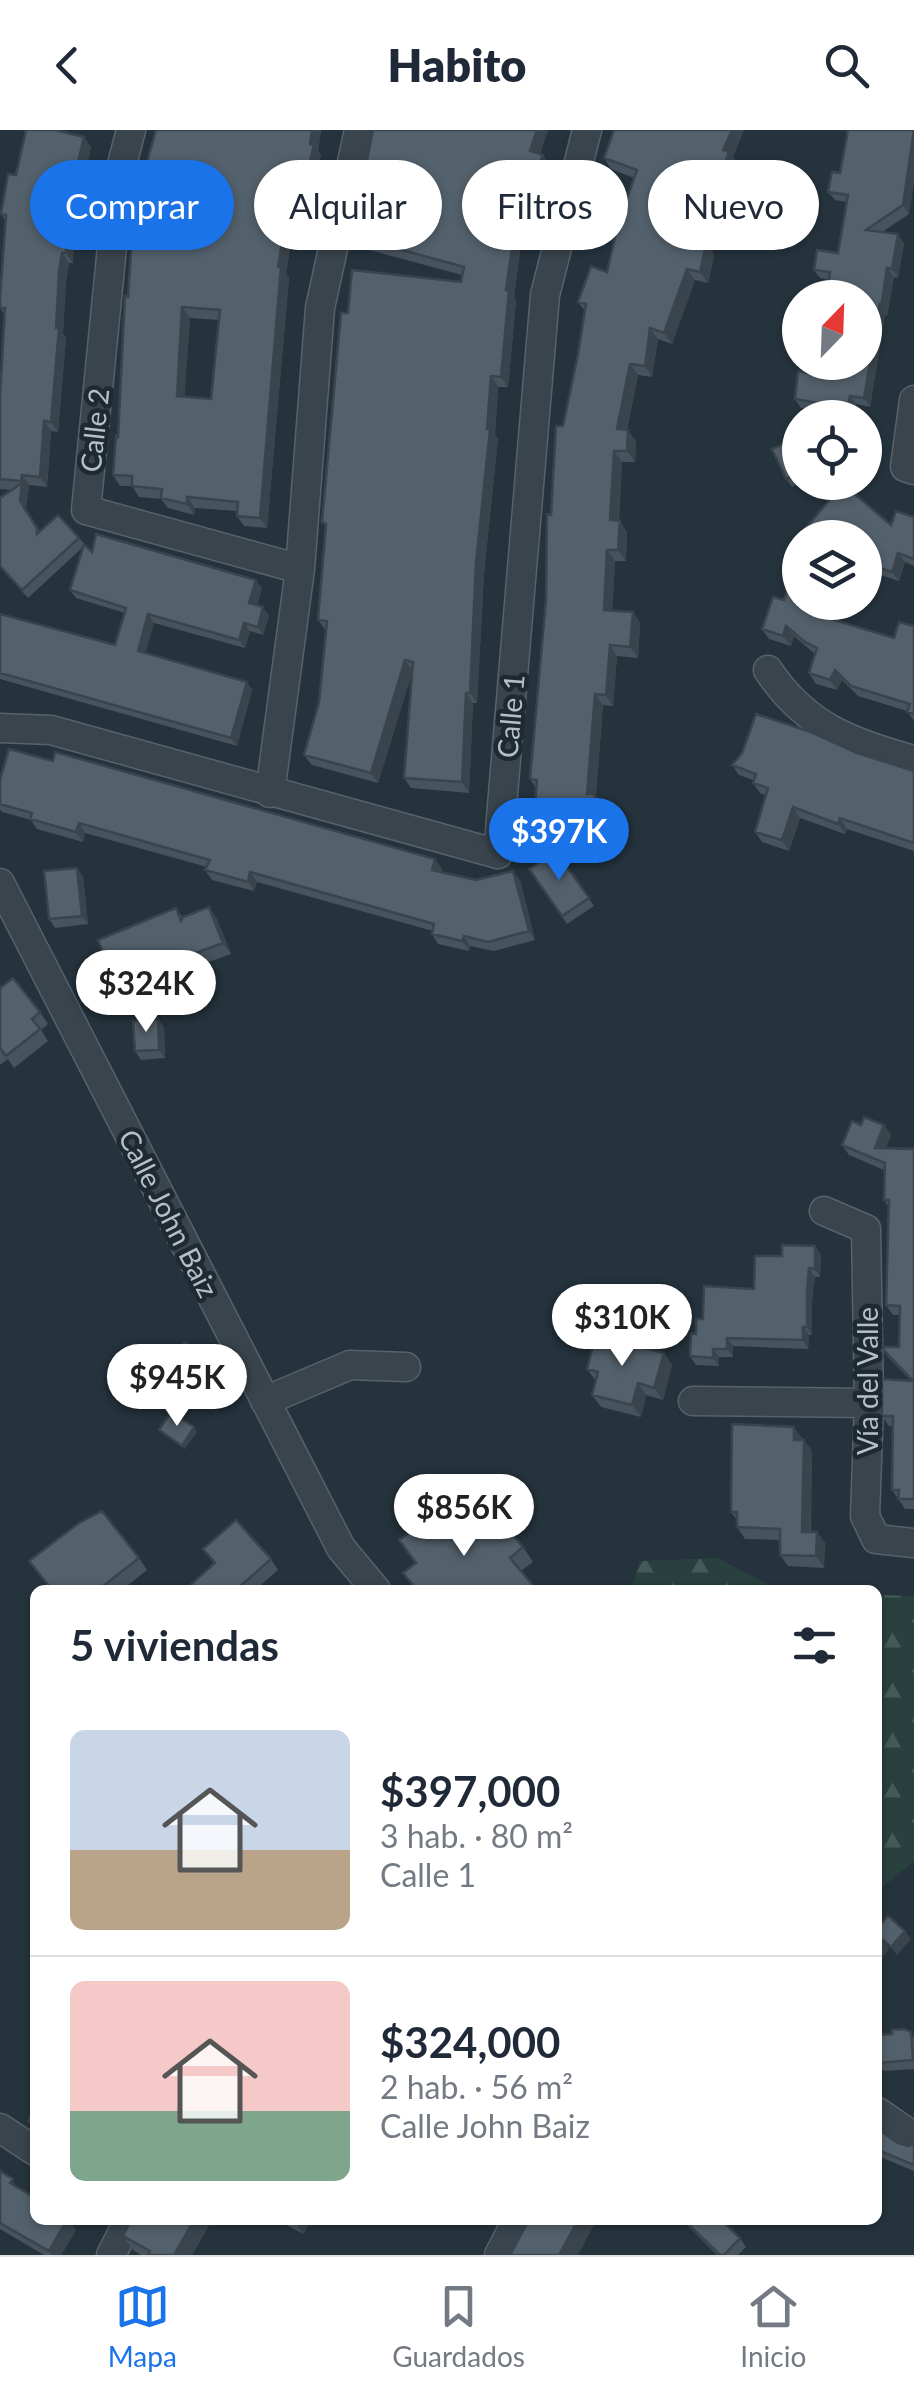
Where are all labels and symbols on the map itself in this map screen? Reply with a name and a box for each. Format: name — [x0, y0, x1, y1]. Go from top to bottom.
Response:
north arrow — [782, 280, 882, 380]
street label: Calle 2 — [73, 386, 115, 474]
street label: Calle 1 — [489, 673, 531, 759]
pin: $397K — [489, 798, 629, 883]
pin: $324K — [76, 950, 216, 1035]
street label: Calle John Baiz — [112, 1123, 226, 1303]
pin: $310K — [552, 1284, 692, 1369]
street label: Vía del Valle — [850, 1307, 884, 1455]
pin: $945K — [107, 1344, 247, 1429]
pin: $856K — [394, 1474, 534, 1559]

